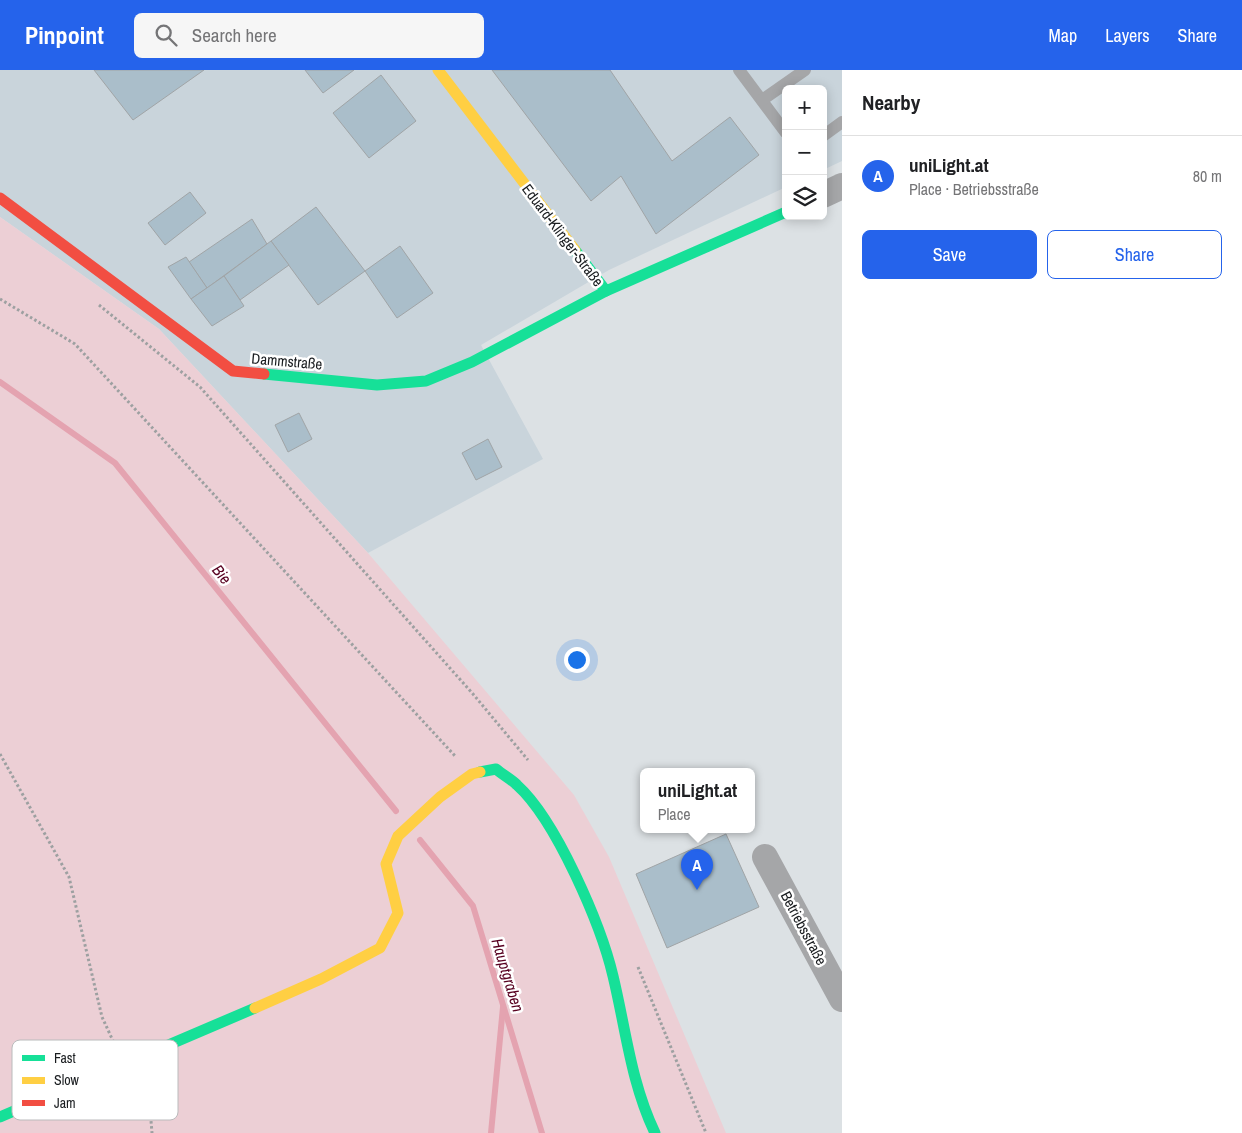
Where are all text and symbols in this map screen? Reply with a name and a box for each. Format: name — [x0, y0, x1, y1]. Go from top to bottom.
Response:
search box — [134, 13, 484, 58]
text: Pinpoint — [25, 19, 104, 51]
icon: search — [152, 21, 180, 49]
text: Search here — [192, 22, 277, 48]
text: Map — [1049, 23, 1077, 48]
text: Layers — [1105, 23, 1150, 48]
text: Share — [1178, 23, 1217, 48]
map controls — [782, 85, 827, 220]
button: + — [782, 85, 827, 130]
text: Nearby — [862, 88, 920, 117]
button: − — [782, 130, 827, 175]
text: uniLight.at — [909, 152, 989, 178]
text: A — [873, 165, 883, 187]
text: 80 m — [1193, 165, 1222, 187]
button: layers — [782, 175, 827, 220]
text: Place · Betriebsstraße — [909, 178, 1039, 200]
street label: Eduard-Klinger-Straße — [517, 179, 609, 291]
button: Save — [862, 230, 1037, 279]
button: Share — [1047, 230, 1222, 279]
street label: Dammstraße — [251, 347, 323, 375]
water label: Bie — [207, 559, 237, 589]
your location — [564, 647, 590, 673]
popup — [640, 768, 755, 833]
text: uniLight.at — [658, 777, 737, 803]
text: Place — [658, 803, 691, 825]
pin: A — [681, 849, 713, 890]
street label: Betriebsstraße — [776, 887, 832, 969]
water label: Hauptgraben — [486, 936, 530, 1014]
legend — [12, 1040, 178, 1120]
text: Fast — [54, 1049, 76, 1067]
text: Slow — [54, 1071, 80, 1089]
text: Jam — [54, 1094, 76, 1112]

